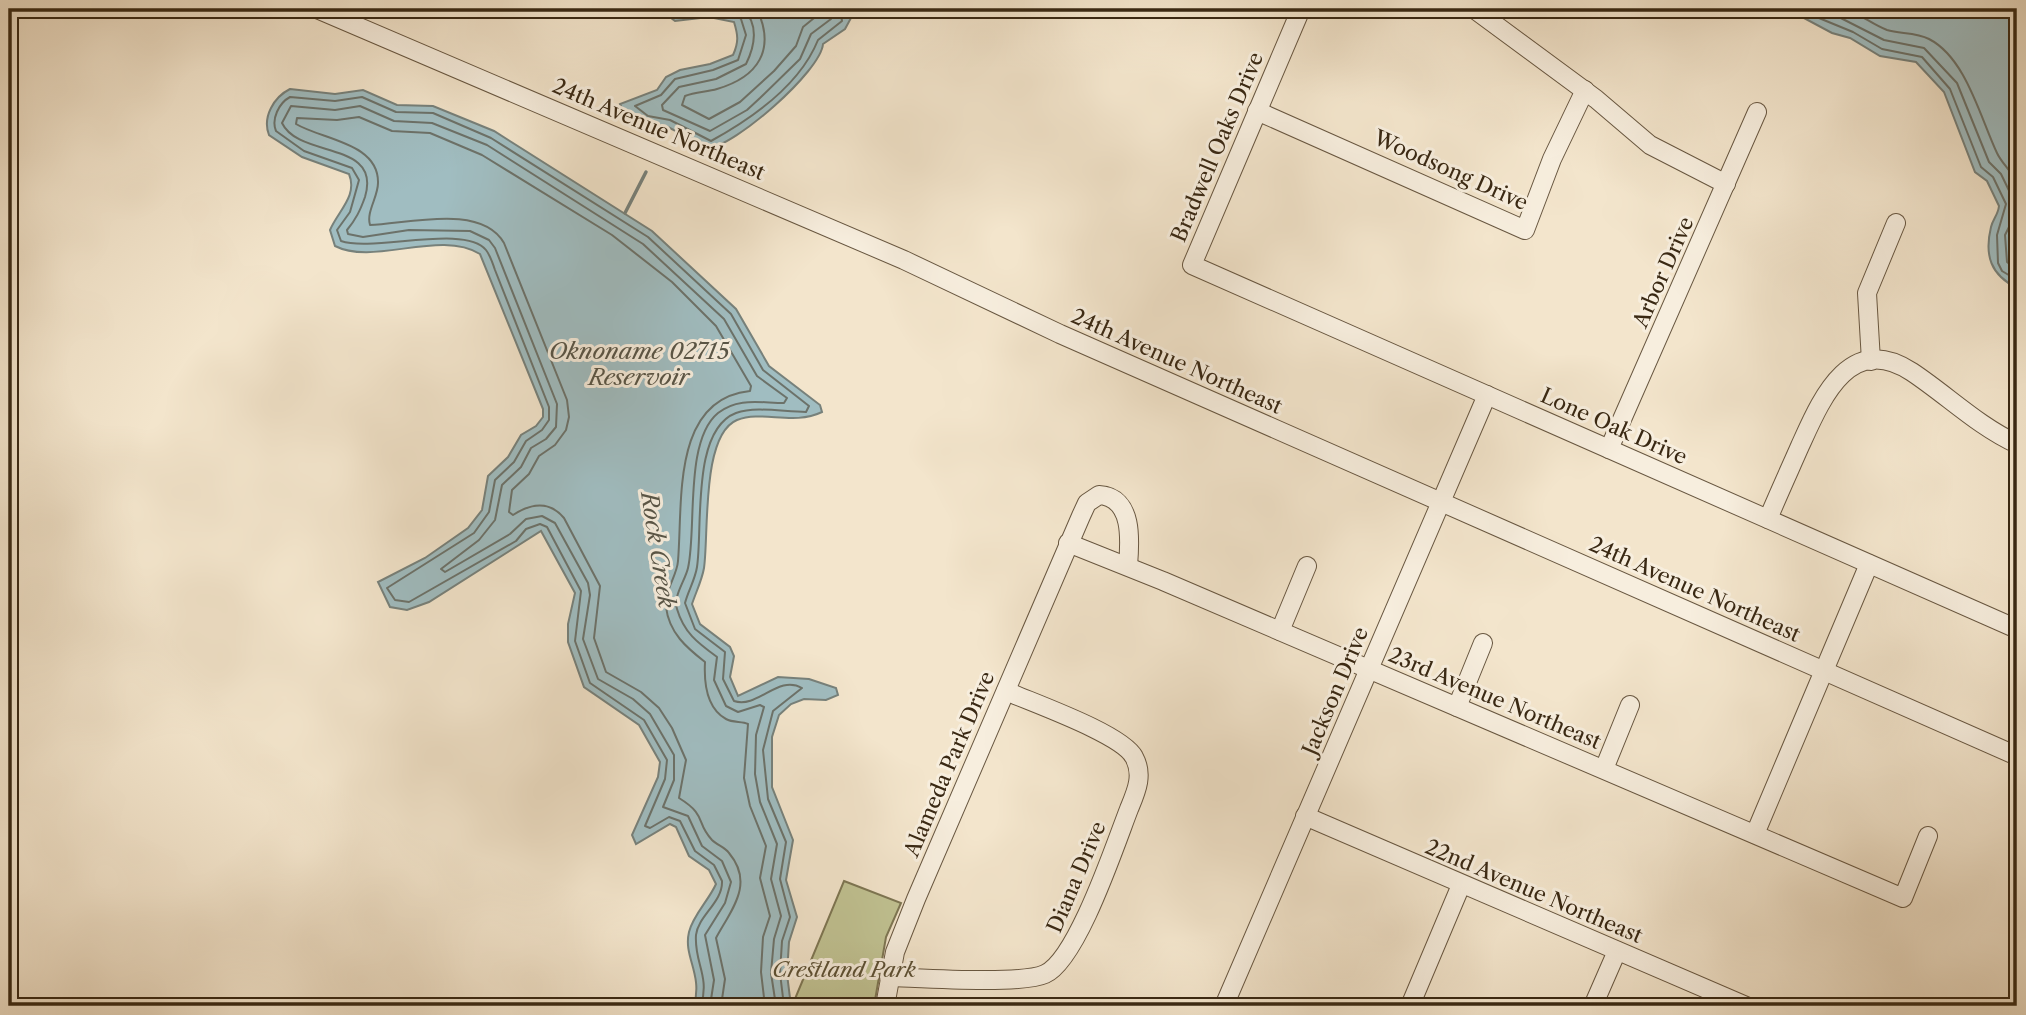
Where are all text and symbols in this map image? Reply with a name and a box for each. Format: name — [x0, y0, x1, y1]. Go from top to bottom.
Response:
street label: Bradwell Oaks Drive — [1166, 48, 1268, 246]
street label: 24th Avenue Northeast — [549, 73, 769, 185]
street label: Woodsong Drive — [1369, 124, 1532, 215]
street label: Arbor Drive — [1627, 213, 1699, 332]
street label: 24th Avenue Northeast — [1068, 303, 1287, 419]
water label: Oknoname 02715 Reservoir — [549, 337, 730, 391]
street label: Lone Oak Drive — [1537, 383, 1691, 469]
water label: Rock Creek — [635, 488, 681, 610]
street label: 24th Avenue Northeast — [1586, 531, 1805, 647]
street label: Jackson Drive — [1296, 623, 1373, 762]
street label: 23rd Avenue Northeast — [1385, 642, 1606, 754]
street label: Alameda Park Drive — [898, 668, 999, 861]
street label: Diana Drive — [1041, 818, 1111, 936]
street label: 22nd Avenue Northeast — [1422, 834, 1647, 948]
park label: Crestland Park — [772, 957, 916, 982]

